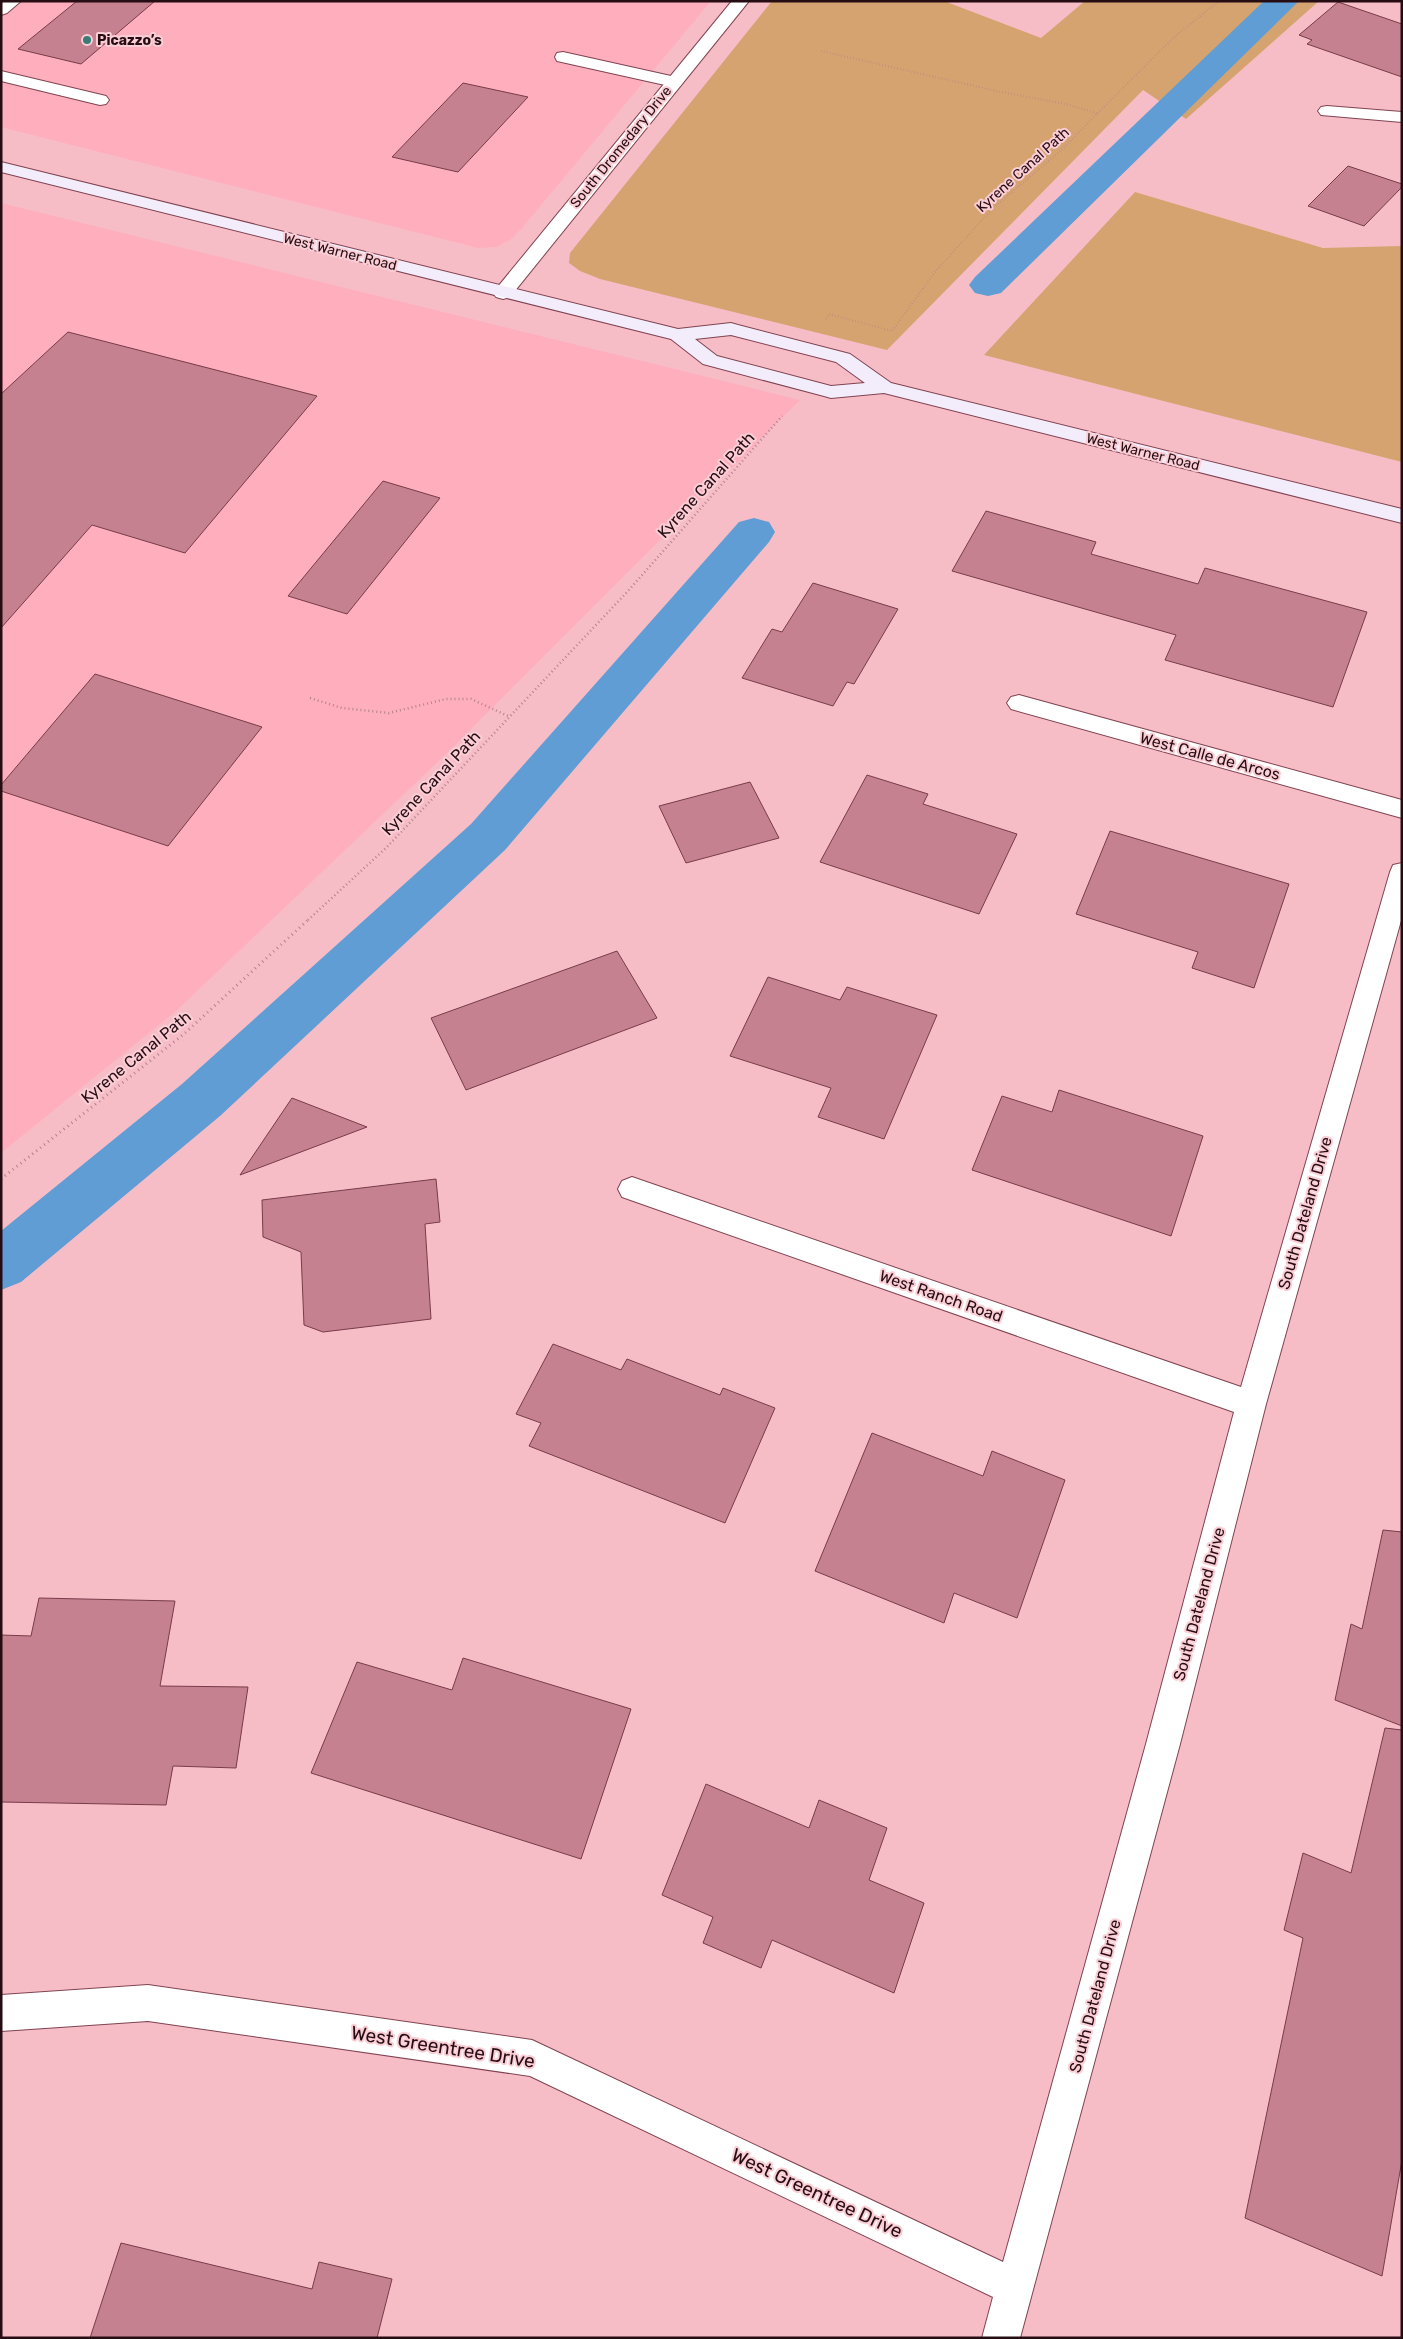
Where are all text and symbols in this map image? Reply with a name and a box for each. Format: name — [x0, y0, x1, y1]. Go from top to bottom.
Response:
place label: Picazzo’s — [97, 32, 162, 49]
marker: Picazzo’s — [81, 34, 93, 46]
street label: South Dromedary Drive — [567, 83, 675, 211]
street label: Kyrene Canal Path — [973, 124, 1073, 216]
street label: West Warner Road — [281, 230, 399, 274]
street label: Kyrene Canal Path — [654, 428, 758, 542]
street label: West Warner Road — [1084, 430, 1202, 474]
street label: Kyrene Canal Path — [378, 727, 484, 839]
street label: West Calle de Arcos — [1138, 728, 1282, 784]
street label: Kyrene Canal Path — [77, 1007, 195, 1107]
street label: South Dateland Drive — [1274, 1134, 1336, 1292]
street label: West Ranch Road — [877, 1266, 1005, 1326]
street label: South Dateland Drive — [1169, 1525, 1229, 1683]
street label: South Dateland Drive — [1065, 1917, 1125, 2075]
street label: West Greentree Drive — [349, 2021, 537, 2073]
street label: West Greentree Drive — [728, 2143, 906, 2243]

